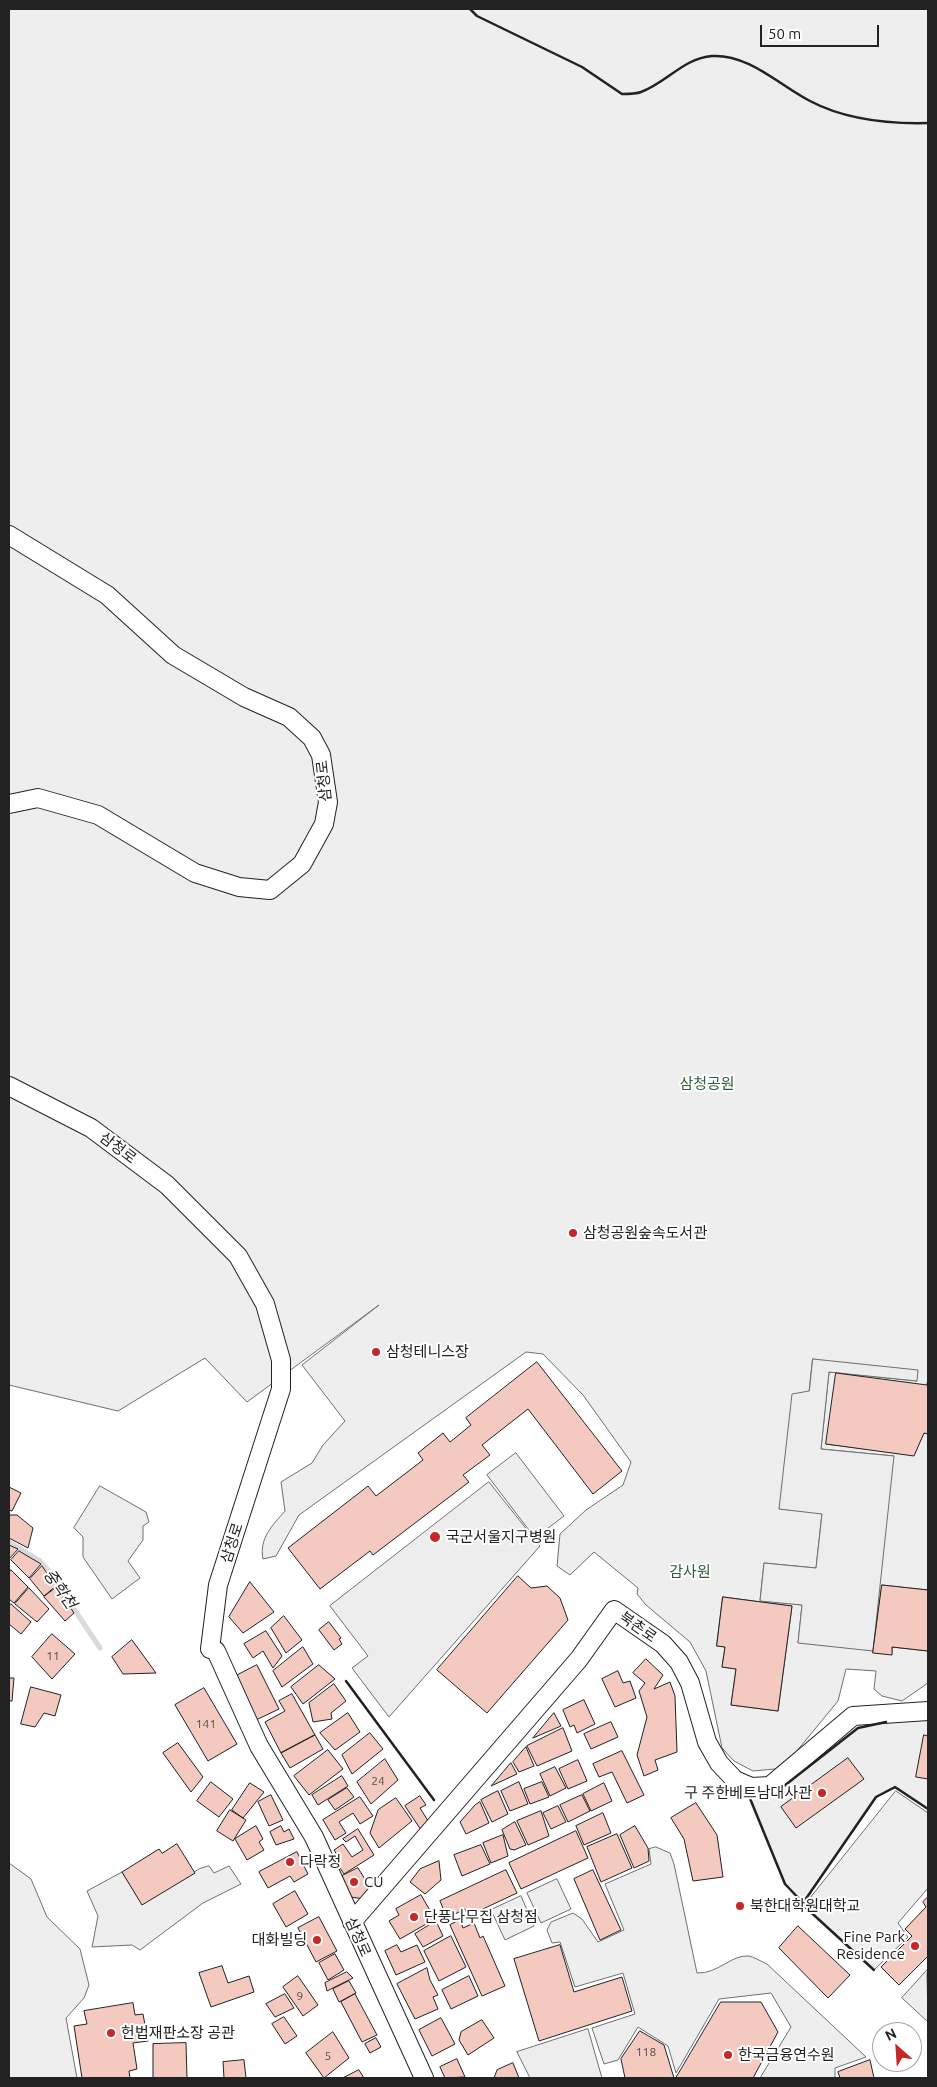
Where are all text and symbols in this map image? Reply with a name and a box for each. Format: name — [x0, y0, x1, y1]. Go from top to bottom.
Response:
scale bar — [762, 15, 881, 47]
text: 50 m — [768, 25, 801, 42]
street label: 삼청로 — [313, 759, 335, 803]
park label: 삼청공원 — [679, 1075, 735, 1093]
street label: 삼청로 — [96, 1128, 140, 1168]
place label: 삼청공원숲속도서관 — [583, 1224, 707, 1242]
marker: 삼청공원숲속도서관 — [567, 1227, 579, 1239]
place label: 삼청테니스장 — [386, 1343, 469, 1361]
marker: 삼청테니스장 — [370, 1346, 382, 1358]
street label: 삼청로 — [217, 1521, 247, 1565]
place label: 국군서울지구병원 — [446, 1528, 556, 1546]
marker: 국군서울지구병원 — [428, 1530, 442, 1544]
park label: 감사원 — [669, 1563, 711, 1581]
water label: 중학천 — [39, 1565, 81, 1613]
street label: 북촌로 — [616, 1608, 660, 1646]
house number: 11 — [46, 1649, 60, 1663]
house number: 141 — [196, 1717, 216, 1731]
house number: 24 — [371, 1774, 385, 1788]
place label: 구 주한베트남대사관 — [684, 1784, 812, 1802]
marker: 구 주한베트남대사관 — [816, 1787, 828, 1799]
place label: 다락정 — [300, 1853, 341, 1871]
marker: 다락정 — [284, 1856, 296, 1868]
place label: CU — [364, 1873, 383, 1891]
marker: CU — [348, 1876, 360, 1888]
place label: 북한대학원대학교 — [750, 1897, 860, 1915]
marker: 북한대학원대학교 — [734, 1900, 746, 1912]
place label: 단풍나무집 삼청점 — [424, 1908, 538, 1926]
marker: 단풍나무집 삼청점 — [408, 1911, 420, 1923]
street label: 삼청로 — [341, 1914, 375, 1960]
place label: Fine Park Residence — [836, 1928, 905, 1963]
place label: 대화빌딩 — [252, 1931, 307, 1949]
marker: 대화빌딩 — [311, 1934, 323, 1946]
marker: Fine Park Residence — [909, 1940, 921, 1952]
house number: 9 — [297, 1989, 303, 2003]
north arrow — [872, 2022, 922, 2072]
place label: 헌법재판소장 공관 — [121, 2024, 235, 2042]
text: N — [883, 2025, 899, 2044]
marker: 헌법재판소장 공관 — [105, 2027, 117, 2039]
house number: 118 — [636, 2045, 656, 2059]
place label: 한국금융연수원 — [738, 2046, 835, 2064]
house number: 5 — [325, 2049, 331, 2063]
marker: 한국금융연수원 — [722, 2049, 734, 2061]

